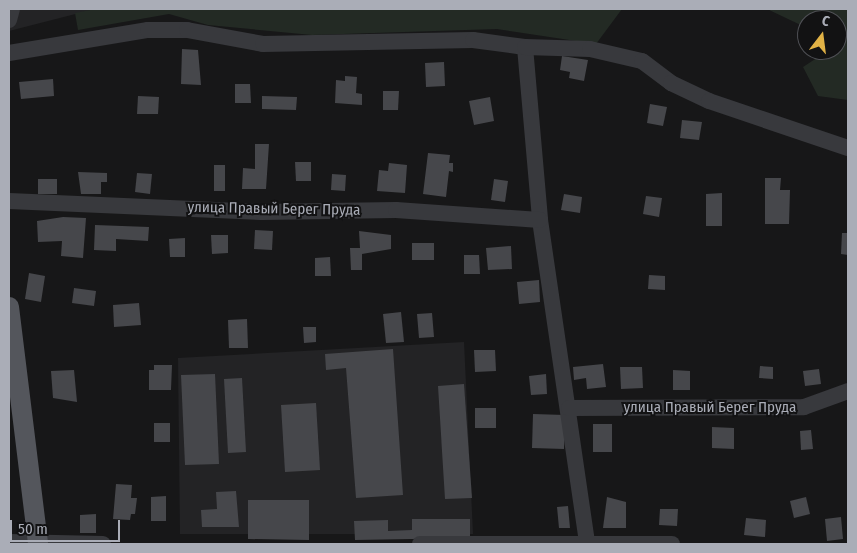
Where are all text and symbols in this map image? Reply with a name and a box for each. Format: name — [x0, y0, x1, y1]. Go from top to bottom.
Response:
north arrow — [797, 10, 847, 60]
text: С — [820, 12, 831, 30]
street label: улица Правый Берег Пруда — [187, 198, 361, 220]
street label: улица Правый Берег Пруда — [624, 399, 796, 417]
scale bar — [12, 510, 122, 542]
text: 50 m — [18, 520, 48, 538]

